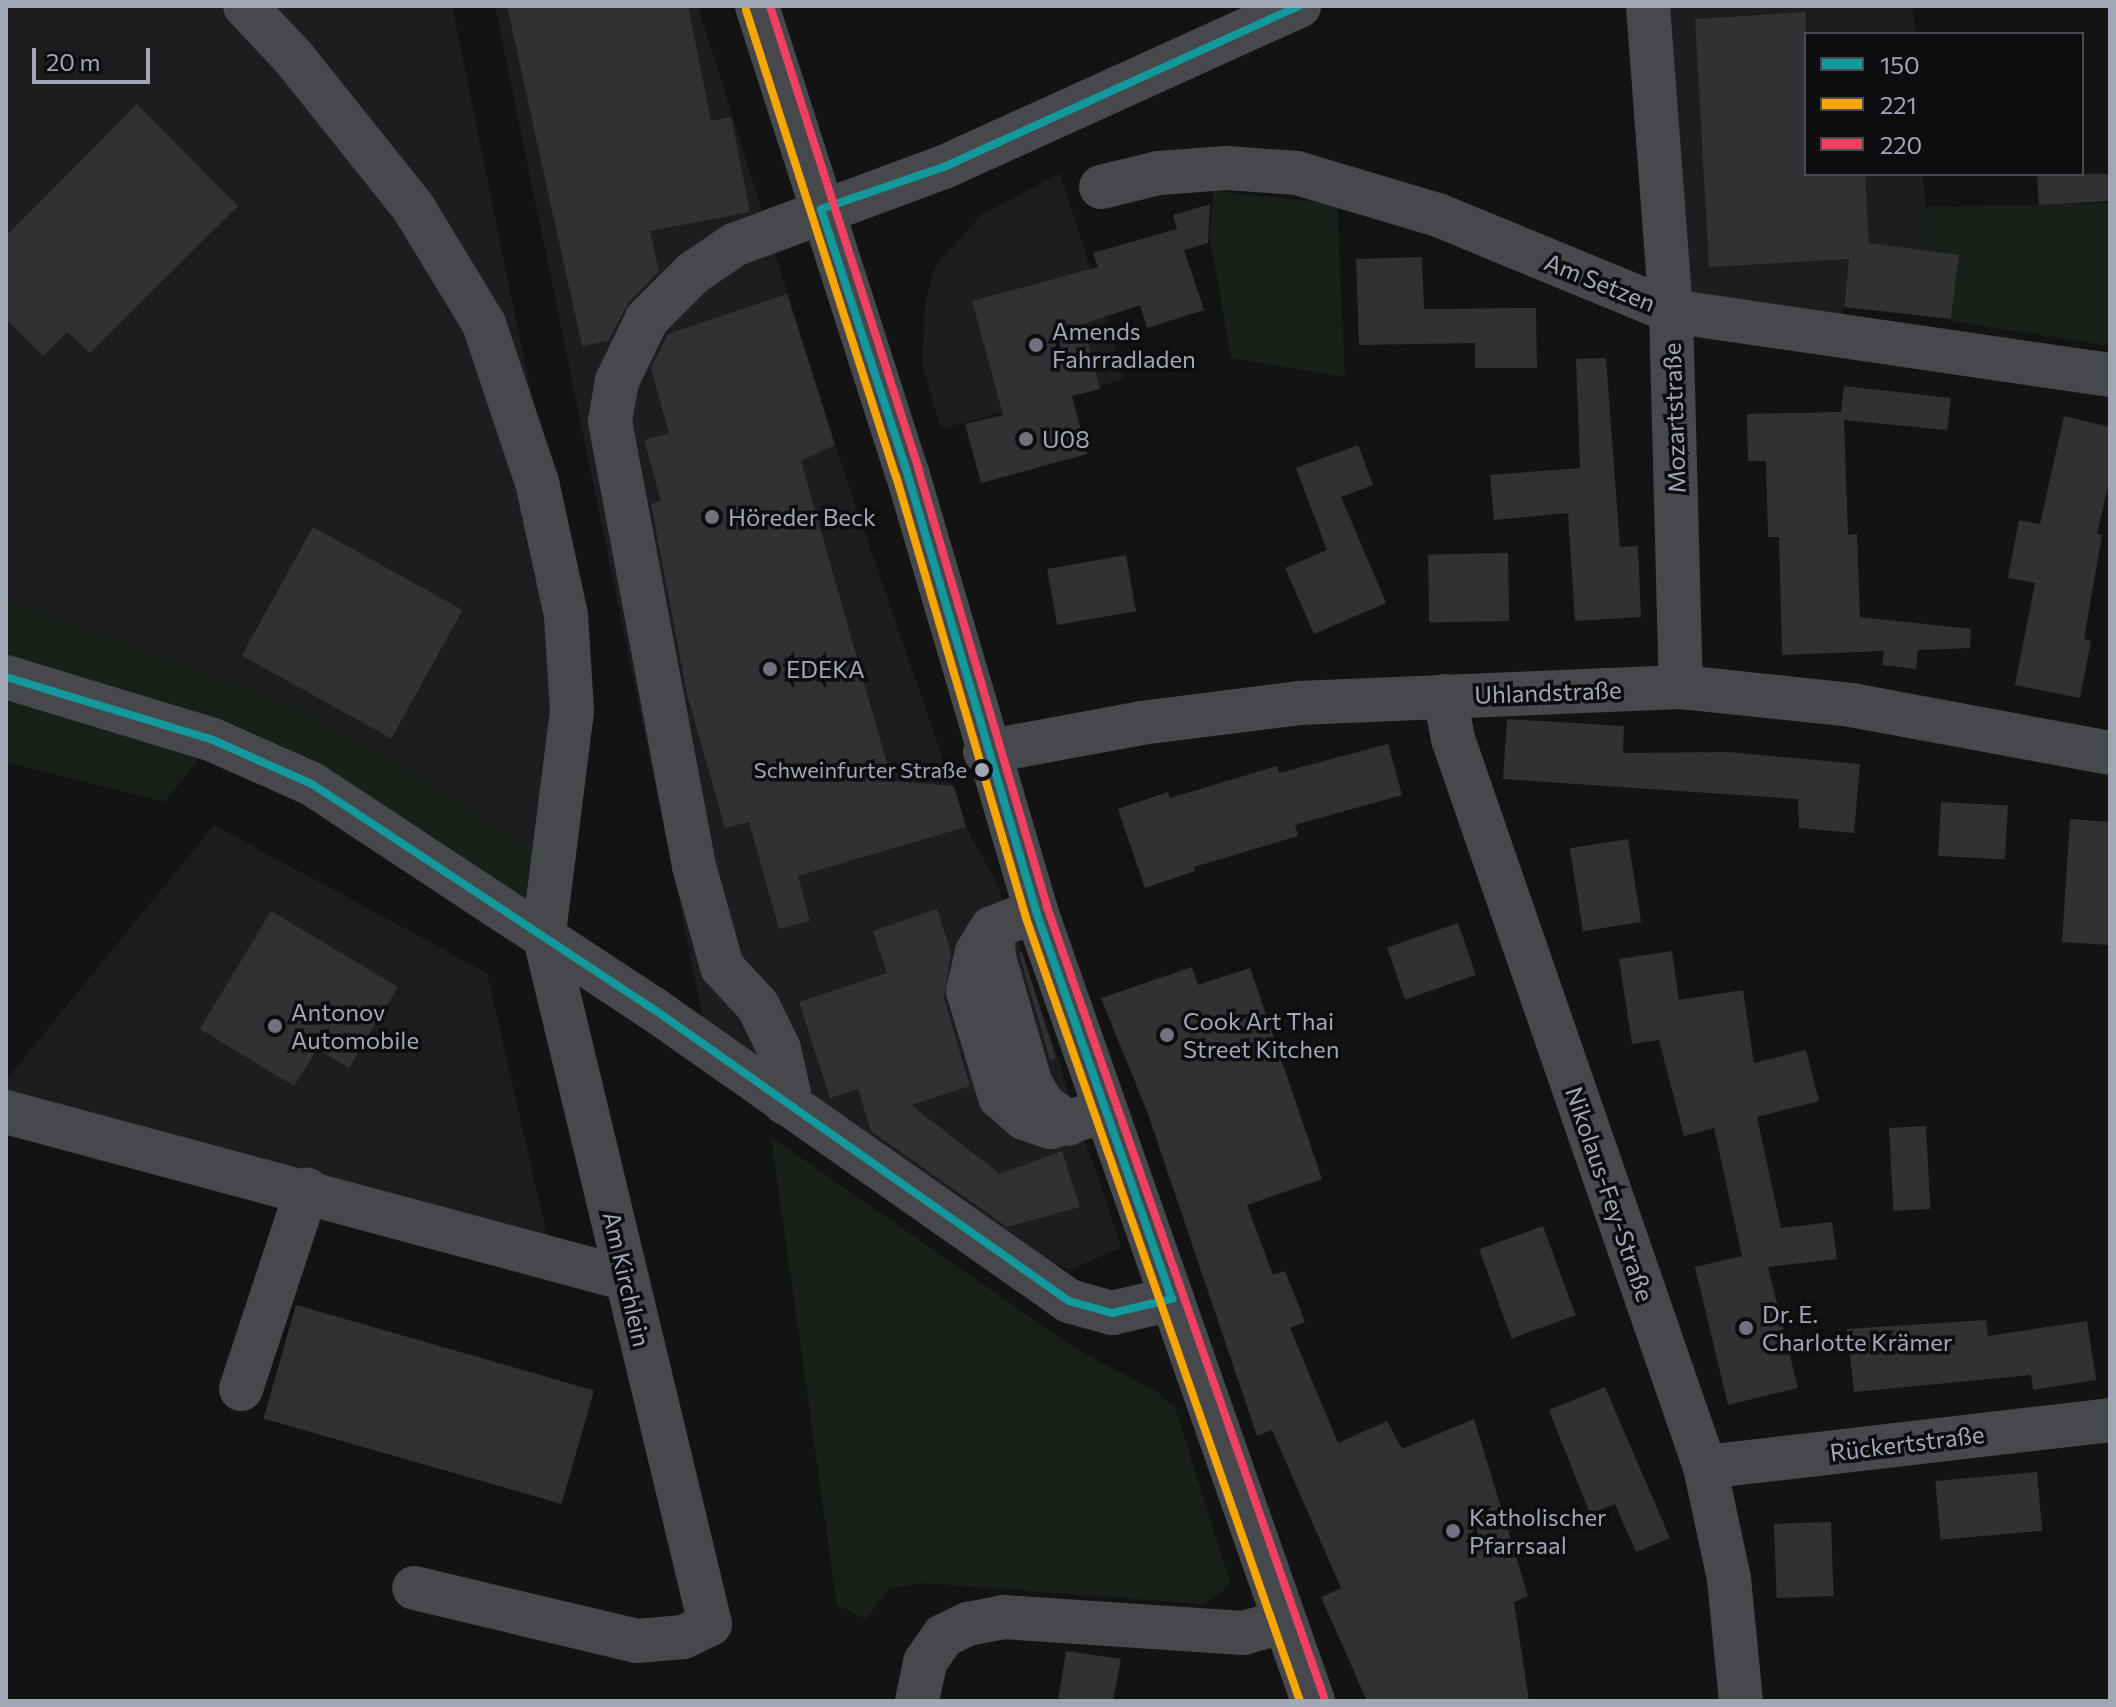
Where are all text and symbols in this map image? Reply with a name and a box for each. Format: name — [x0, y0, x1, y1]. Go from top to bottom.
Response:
scale bar — [36, 32, 154, 82]
legend — [1804, 32, 2084, 176]
text: 20 m — [46, 47, 100, 76]
text: 150 — [1880, 50, 1920, 79]
text: 221 — [1880, 90, 1917, 119]
text: 220 — [1880, 130, 1922, 159]
street label: Am Setzen — [1540, 247, 1660, 317]
place label: Amends Fahrradladen — [1052, 317, 1196, 373]
marker: Amends Fahrradladen — [1027, 336, 1045, 354]
street label: Mozartstraße — [1657, 342, 1691, 494]
place label: U08 — [1042, 425, 1090, 453]
marker: U08 — [1017, 430, 1035, 448]
place label: Höreder Beck — [728, 503, 876, 531]
marker: Höreder Beck — [703, 508, 721, 526]
place label: EDEKA — [786, 655, 865, 683]
marker: EDEKA — [761, 660, 779, 678]
street label: Uhlandstraße — [1474, 675, 1622, 709]
place label: Schweinfurter Straße — [754, 757, 967, 783]
marker: Schweinfurter Straße — [974, 762, 990, 778]
place label: Antonov Automobile — [291, 998, 419, 1054]
place label: Cook Art Thai Street Kitchen — [1183, 1007, 1339, 1063]
marker: Antonov Automobile — [266, 1017, 284, 1035]
marker: Cook Art Thai Street Kitchen — [1158, 1026, 1176, 1044]
street label: Nikolaus-Fey-Straße — [1560, 1083, 1660, 1305]
street label: Am Kirchlein — [597, 1209, 657, 1349]
place label: Dr. E. Charlotte Krämer — [1762, 1300, 1952, 1356]
marker: Dr. E. Charlotte Krämer — [1737, 1319, 1755, 1337]
street label: Rückertstraße — [1828, 1419, 1986, 1467]
place label: Katholischer Pfarrsaal — [1469, 1503, 1607, 1559]
marker: Katholischer Pfarrsaal — [1444, 1522, 1462, 1540]

